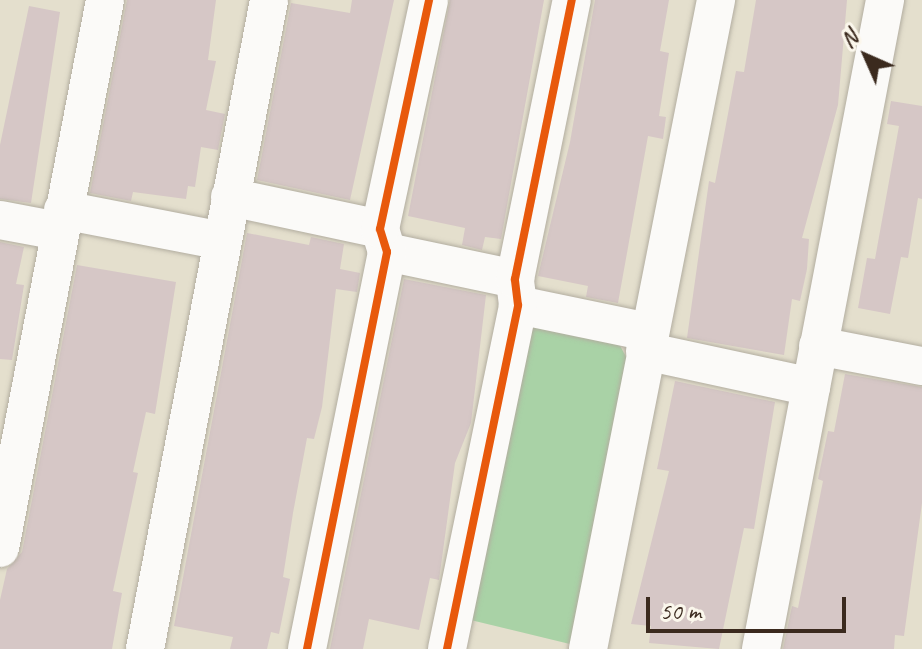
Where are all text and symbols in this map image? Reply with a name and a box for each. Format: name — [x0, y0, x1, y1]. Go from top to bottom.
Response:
north arrow — [826, 16, 906, 96]
text: N — [834, 24, 864, 54]
scale bar — [650, 581, 850, 631]
text: 50 m — [660, 596, 701, 626]

